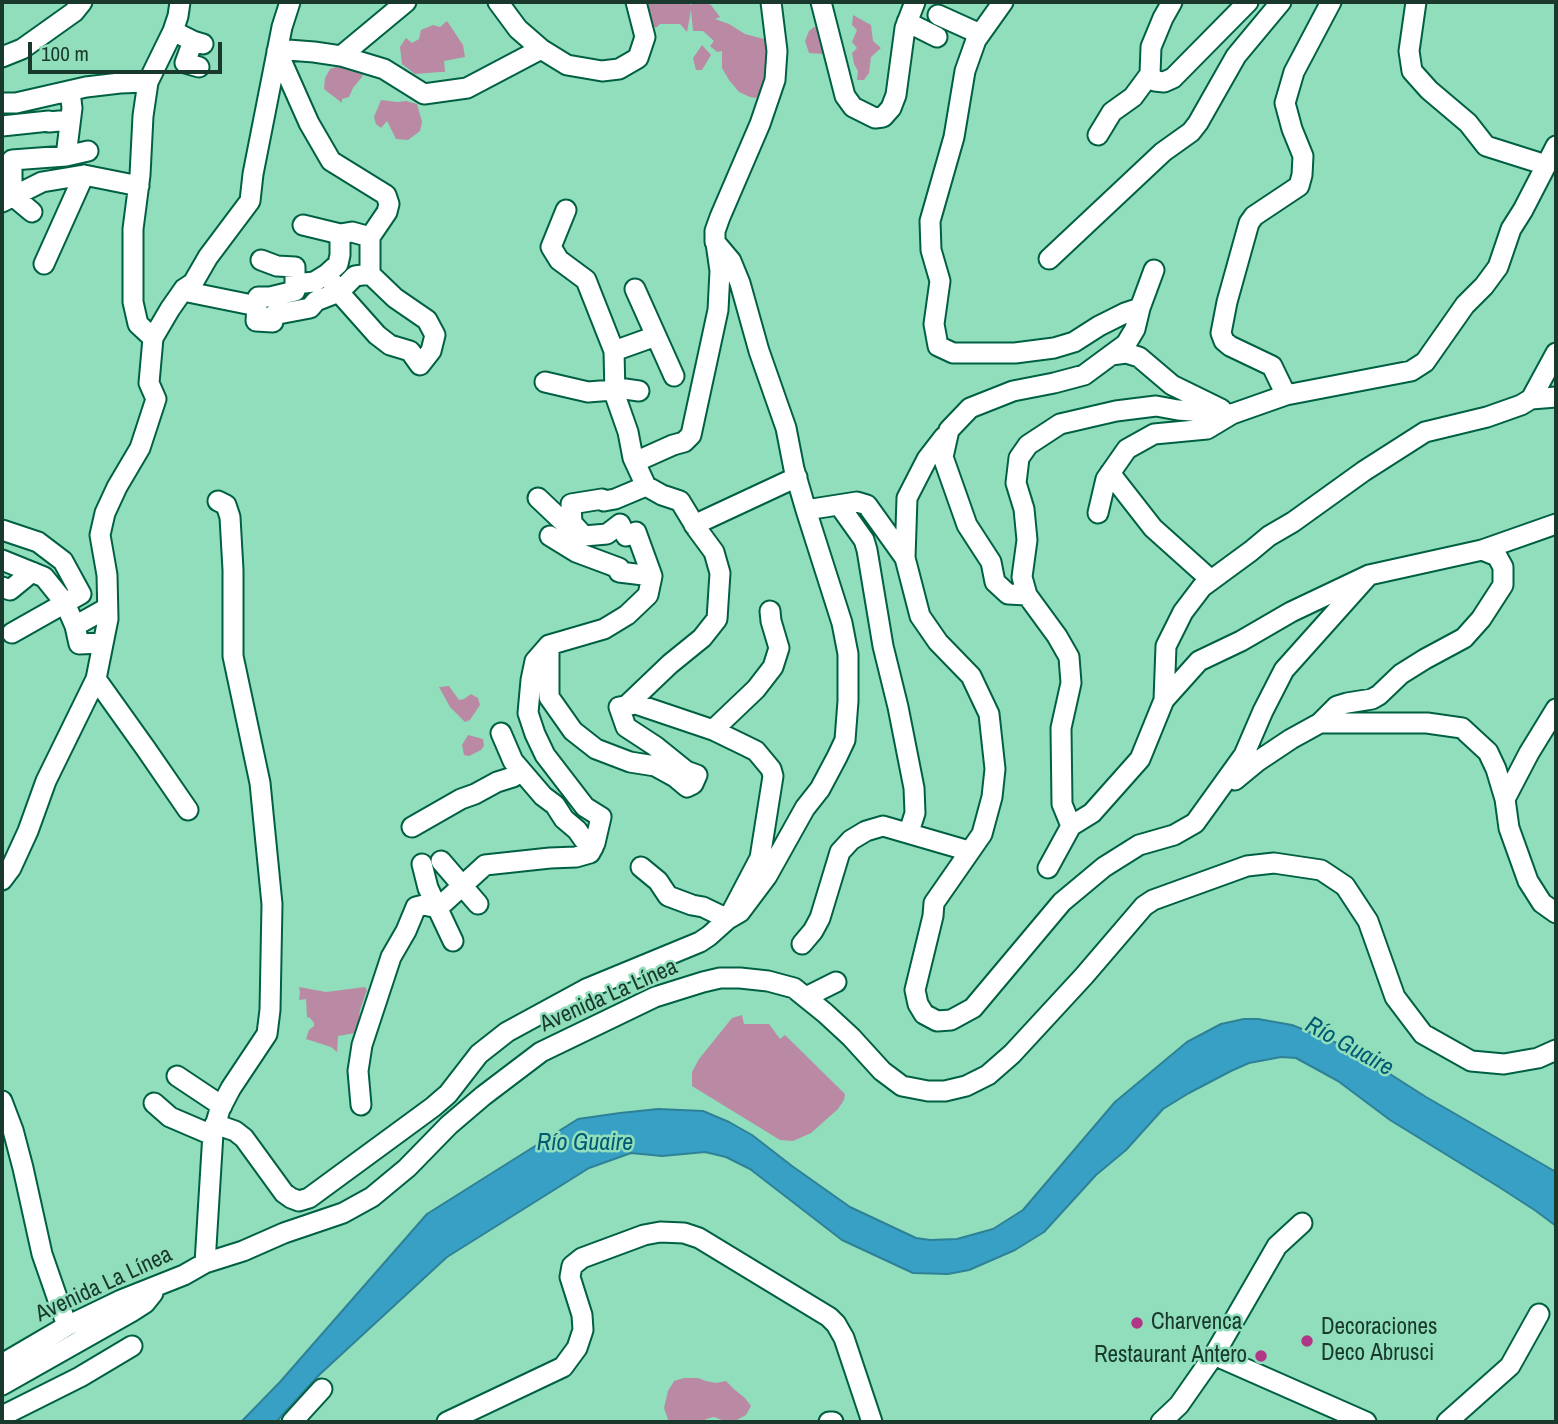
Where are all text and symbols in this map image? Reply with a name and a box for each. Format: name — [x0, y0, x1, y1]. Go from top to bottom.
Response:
scale bar — [32, 28, 226, 72]
text: 100 m — [41, 39, 89, 68]
street label: Avenida La Línea — [536, 953, 682, 1039]
water label: Río Guaire — [1300, 1011, 1398, 1083]
water label: Río Guaire — [537, 1130, 633, 1158]
street label: Avenida La Línea — [31, 1241, 177, 1329]
place label: Charvenca — [1151, 1309, 1242, 1337]
place label: Decoraciones Deco Abrusci — [1321, 1314, 1437, 1368]
marker: Charvenca — [1129, 1315, 1145, 1331]
marker: Decoraciones Deco Abrusci — [1299, 1333, 1315, 1349]
place label: Restaurant Antero — [1094, 1342, 1247, 1370]
marker: Restaurant Antero — [1253, 1348, 1269, 1364]

